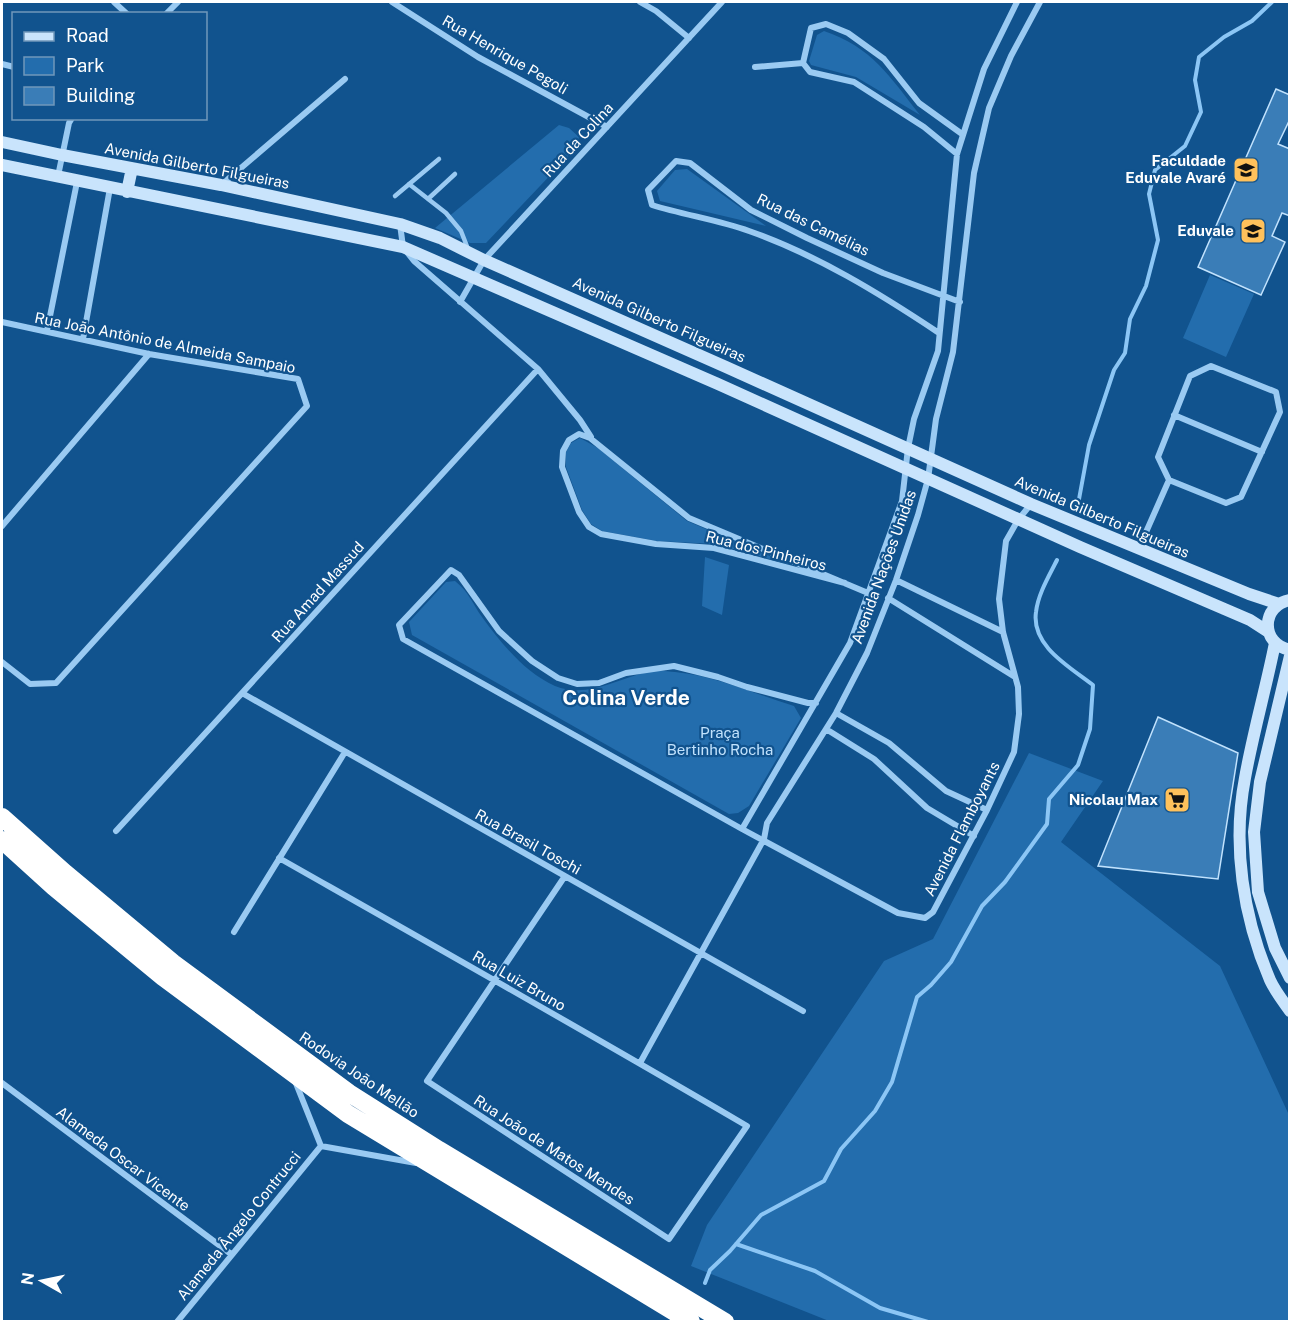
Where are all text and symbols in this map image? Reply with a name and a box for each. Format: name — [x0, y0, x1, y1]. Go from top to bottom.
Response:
legend — [12, 12, 207, 120]
street label: Rua Henrique Pegoli — [439, 12, 571, 97]
text: Road — [66, 25, 109, 46]
text: Park — [66, 55, 104, 76]
text: Building — [66, 85, 135, 106]
street label: Rua da Colina — [539, 99, 616, 180]
street label: Avenida Gilberto Filgueiras — [103, 139, 291, 192]
place label: Faculdade Eduvale Avaré — [1125, 152, 1226, 186]
school or university icon: Faculdade Eduvale Avaré — [1231, 155, 1261, 185]
street label: Rua das Camélias — [754, 190, 872, 259]
school or university icon: Eduvale — [1238, 216, 1268, 246]
place label: Eduvale — [1177, 222, 1234, 239]
street label: Avenida Gilberto Filgueiras — [570, 274, 748, 366]
street label: Rua João Antônio de Almeida Sampaio — [33, 309, 297, 376]
street label: Avenida Gilberto Filgueiras — [1012, 472, 1192, 561]
street label: Avenida Nações Unidas — [848, 488, 919, 646]
street label: Rua dos Pinheiros — [704, 527, 828, 574]
street label: Rua Amad Massud — [268, 538, 367, 645]
district label: Colina Verde — [562, 685, 690, 710]
park label: Praça Bertinho Rocha — [667, 724, 773, 758]
street label: Avenida Flamboyants — [920, 759, 1003, 899]
supermarket icon: Nicolau Max — [1162, 785, 1192, 815]
place label: Nicolau Max — [1069, 791, 1158, 808]
street label: Rua Brasil Toschi — [472, 805, 584, 878]
street label: Rua Luiz Bruno — [470, 947, 569, 1014]
street label: Rodovia João Mellão — [296, 1028, 422, 1121]
street label: Rua João de Matos Mendes — [471, 1091, 638, 1208]
street label: Alameda Oscar Vicente — [53, 1103, 193, 1214]
street label: Alameda Ângelo Contrucci — [173, 1148, 304, 1303]
north arrow — [12, 1251, 72, 1311]
text: N — [17, 1271, 38, 1286]

